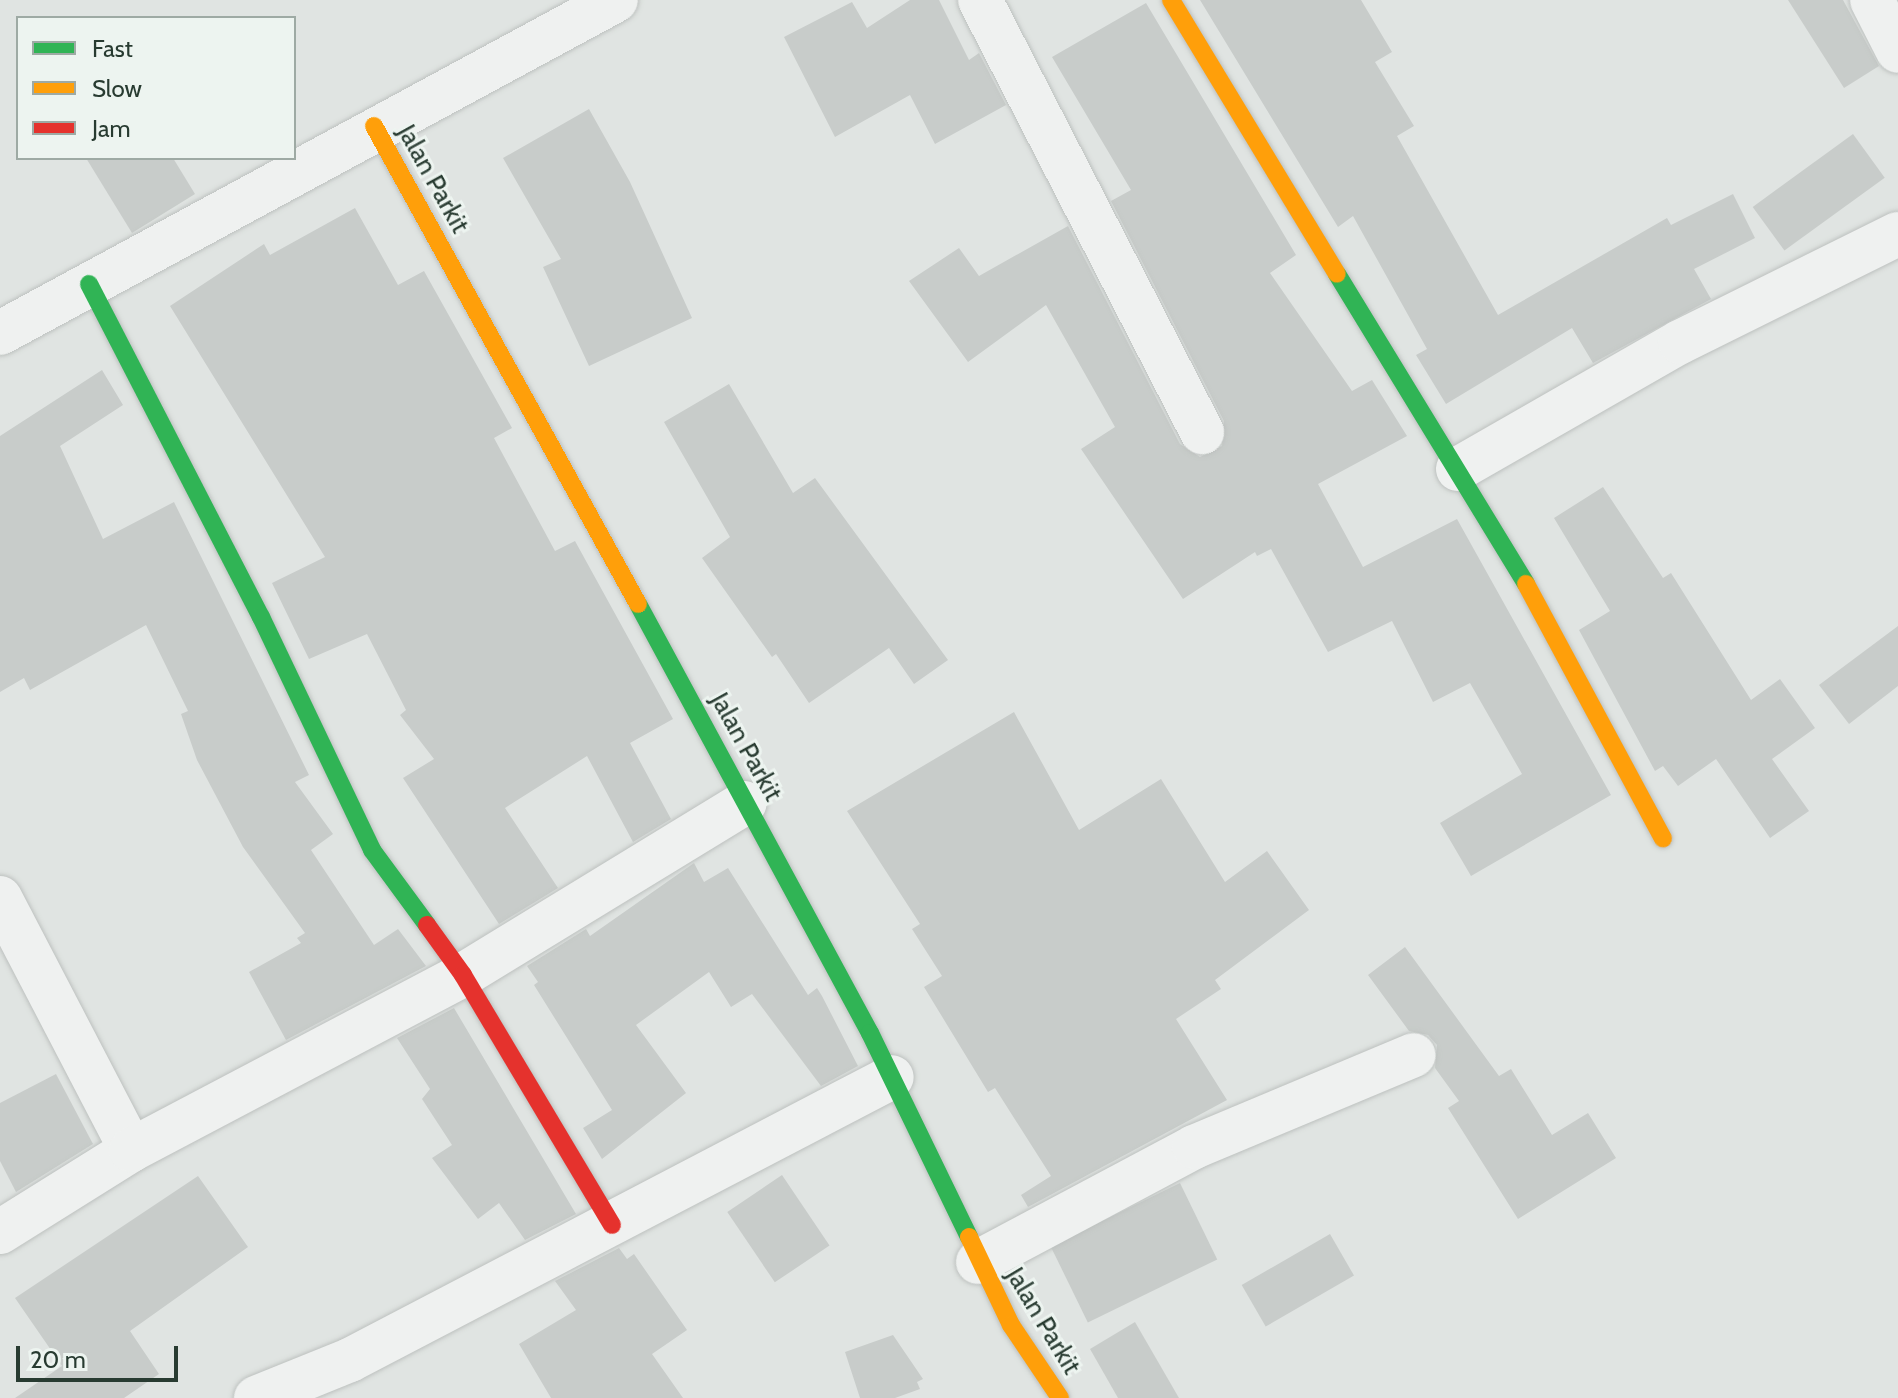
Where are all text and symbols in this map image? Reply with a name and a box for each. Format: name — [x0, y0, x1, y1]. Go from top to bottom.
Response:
legend — [16, 16, 296, 160]
text: Fast — [92, 34, 133, 63]
text: Slow — [92, 74, 142, 103]
text: Jam — [92, 114, 130, 143]
street label: Jalan Parkit — [391, 119, 475, 239]
street label: Jalan Parkit — [704, 687, 788, 807]
street label: Jalan Parkit — [999, 1262, 1087, 1380]
scale bar — [20, 1330, 182, 1380]
text: 20 m — [30, 1345, 86, 1374]

